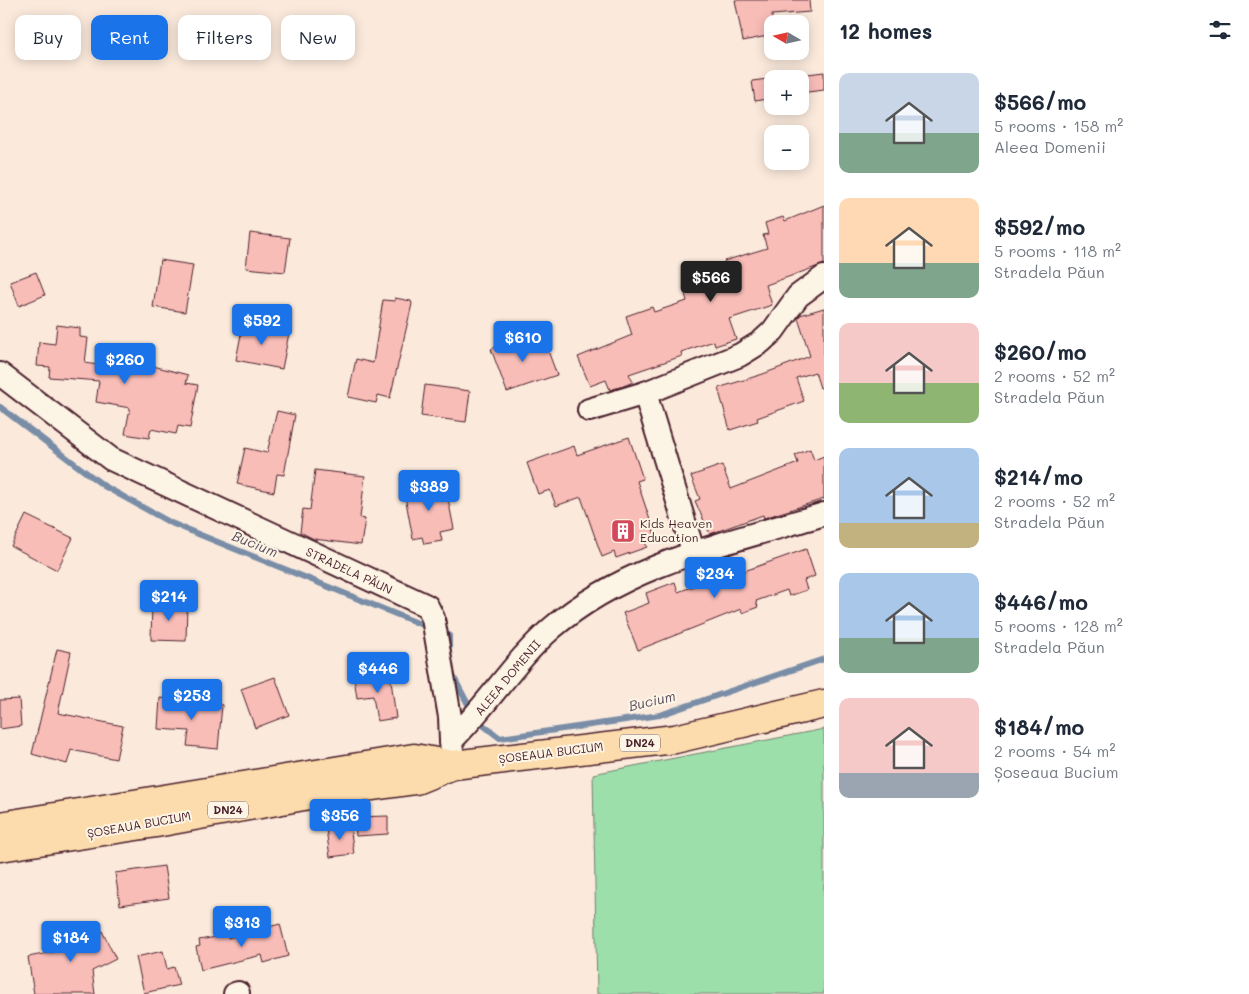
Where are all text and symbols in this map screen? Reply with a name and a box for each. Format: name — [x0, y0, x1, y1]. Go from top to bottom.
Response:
chip: Buy — [15, 15, 81, 60]
chip: Rent — [91, 15, 168, 60]
chip: Filters — [178, 15, 271, 60]
chip: New — [281, 15, 355, 60]
north arrow — [764, 15, 809, 60]
map controls — [764, 15, 809, 170]
icon: filters — [1206, 16, 1234, 44]
text: 12 homes — [839, 17, 932, 44]
button: + — [764, 70, 809, 115]
text: $566/mo — [994, 88, 1086, 115]
icon: home — [879, 93, 939, 153]
text: 5 rooms · 158 m² — [994, 115, 1123, 136]
button: − — [764, 125, 809, 170]
text: Aleea Domenii — [994, 136, 1106, 157]
text: $592/mo — [994, 213, 1085, 240]
icon: home — [879, 218, 939, 278]
text: 5 rooms · 118 m² — [994, 240, 1121, 261]
pin: $566 — [681, 260, 741, 303]
text: Stradela Păun — [994, 261, 1105, 282]
text: $566 — [692, 266, 730, 287]
pin: $592 — [232, 304, 292, 346]
text: $592 — [243, 309, 281, 330]
pin: $610 — [493, 320, 553, 363]
text: $610 — [505, 326, 541, 347]
text: $260/mo — [994, 338, 1087, 365]
pin: $260 — [95, 342, 155, 385]
icon: home — [879, 343, 939, 403]
text: $260 — [106, 348, 144, 369]
text: 2 rooms · 52 m² — [994, 365, 1115, 386]
text: Stradela Păun — [994, 386, 1105, 407]
text: $214/mo — [994, 463, 1083, 490]
icon: home — [879, 468, 939, 528]
pin: $389 — [399, 470, 459, 512]
text: $389 — [409, 475, 449, 496]
text: 2 rooms · 52 m² — [994, 490, 1115, 511]
text: Stradela Păun — [994, 511, 1105, 532]
place label: Kids Heaven Education — [640, 515, 712, 545]
building icon: Kids Heaven Education — [610, 518, 636, 544]
water label: Bucium — [230, 526, 281, 561]
street label: STRADELA PĂUN — [304, 543, 395, 597]
pin: $234 — [685, 556, 745, 599]
text: $234 — [696, 562, 734, 583]
pin: $214 — [139, 580, 199, 622]
text: $214 — [151, 585, 187, 606]
text: $446/mo — [994, 588, 1088, 615]
icon: home — [879, 593, 939, 653]
text: 5 rooms · 128 m² — [994, 615, 1123, 636]
street label: ALEEA DOMENII — [471, 636, 544, 719]
text: Stradela Păun — [994, 636, 1105, 657]
pin: $446 — [348, 652, 408, 694]
text: $446 — [358, 657, 398, 678]
pin: $253 — [162, 678, 222, 721]
text: $253 — [173, 684, 211, 705]
water label: Bucium — [627, 686, 677, 715]
text: $184/mo — [994, 713, 1084, 740]
icon: home — [879, 718, 939, 778]
road number: DN24 — [620, 734, 660, 751]
street label: ȘOSEAUA BUCIUM — [498, 738, 604, 767]
text: 2 rooms · 54 m² — [994, 740, 1115, 761]
text: Șoseaua Bucium — [994, 761, 1118, 782]
pin: $356 — [310, 798, 370, 841]
road number: DN24 — [208, 802, 248, 818]
text: $356 — [321, 804, 359, 825]
street label: ȘOSEAUA BUCIUM — [86, 807, 192, 842]
pin: $313 — [212, 906, 272, 948]
text: $313 — [224, 911, 260, 932]
pin: $184 — [41, 920, 101, 963]
text: $184 — [52, 926, 90, 947]

